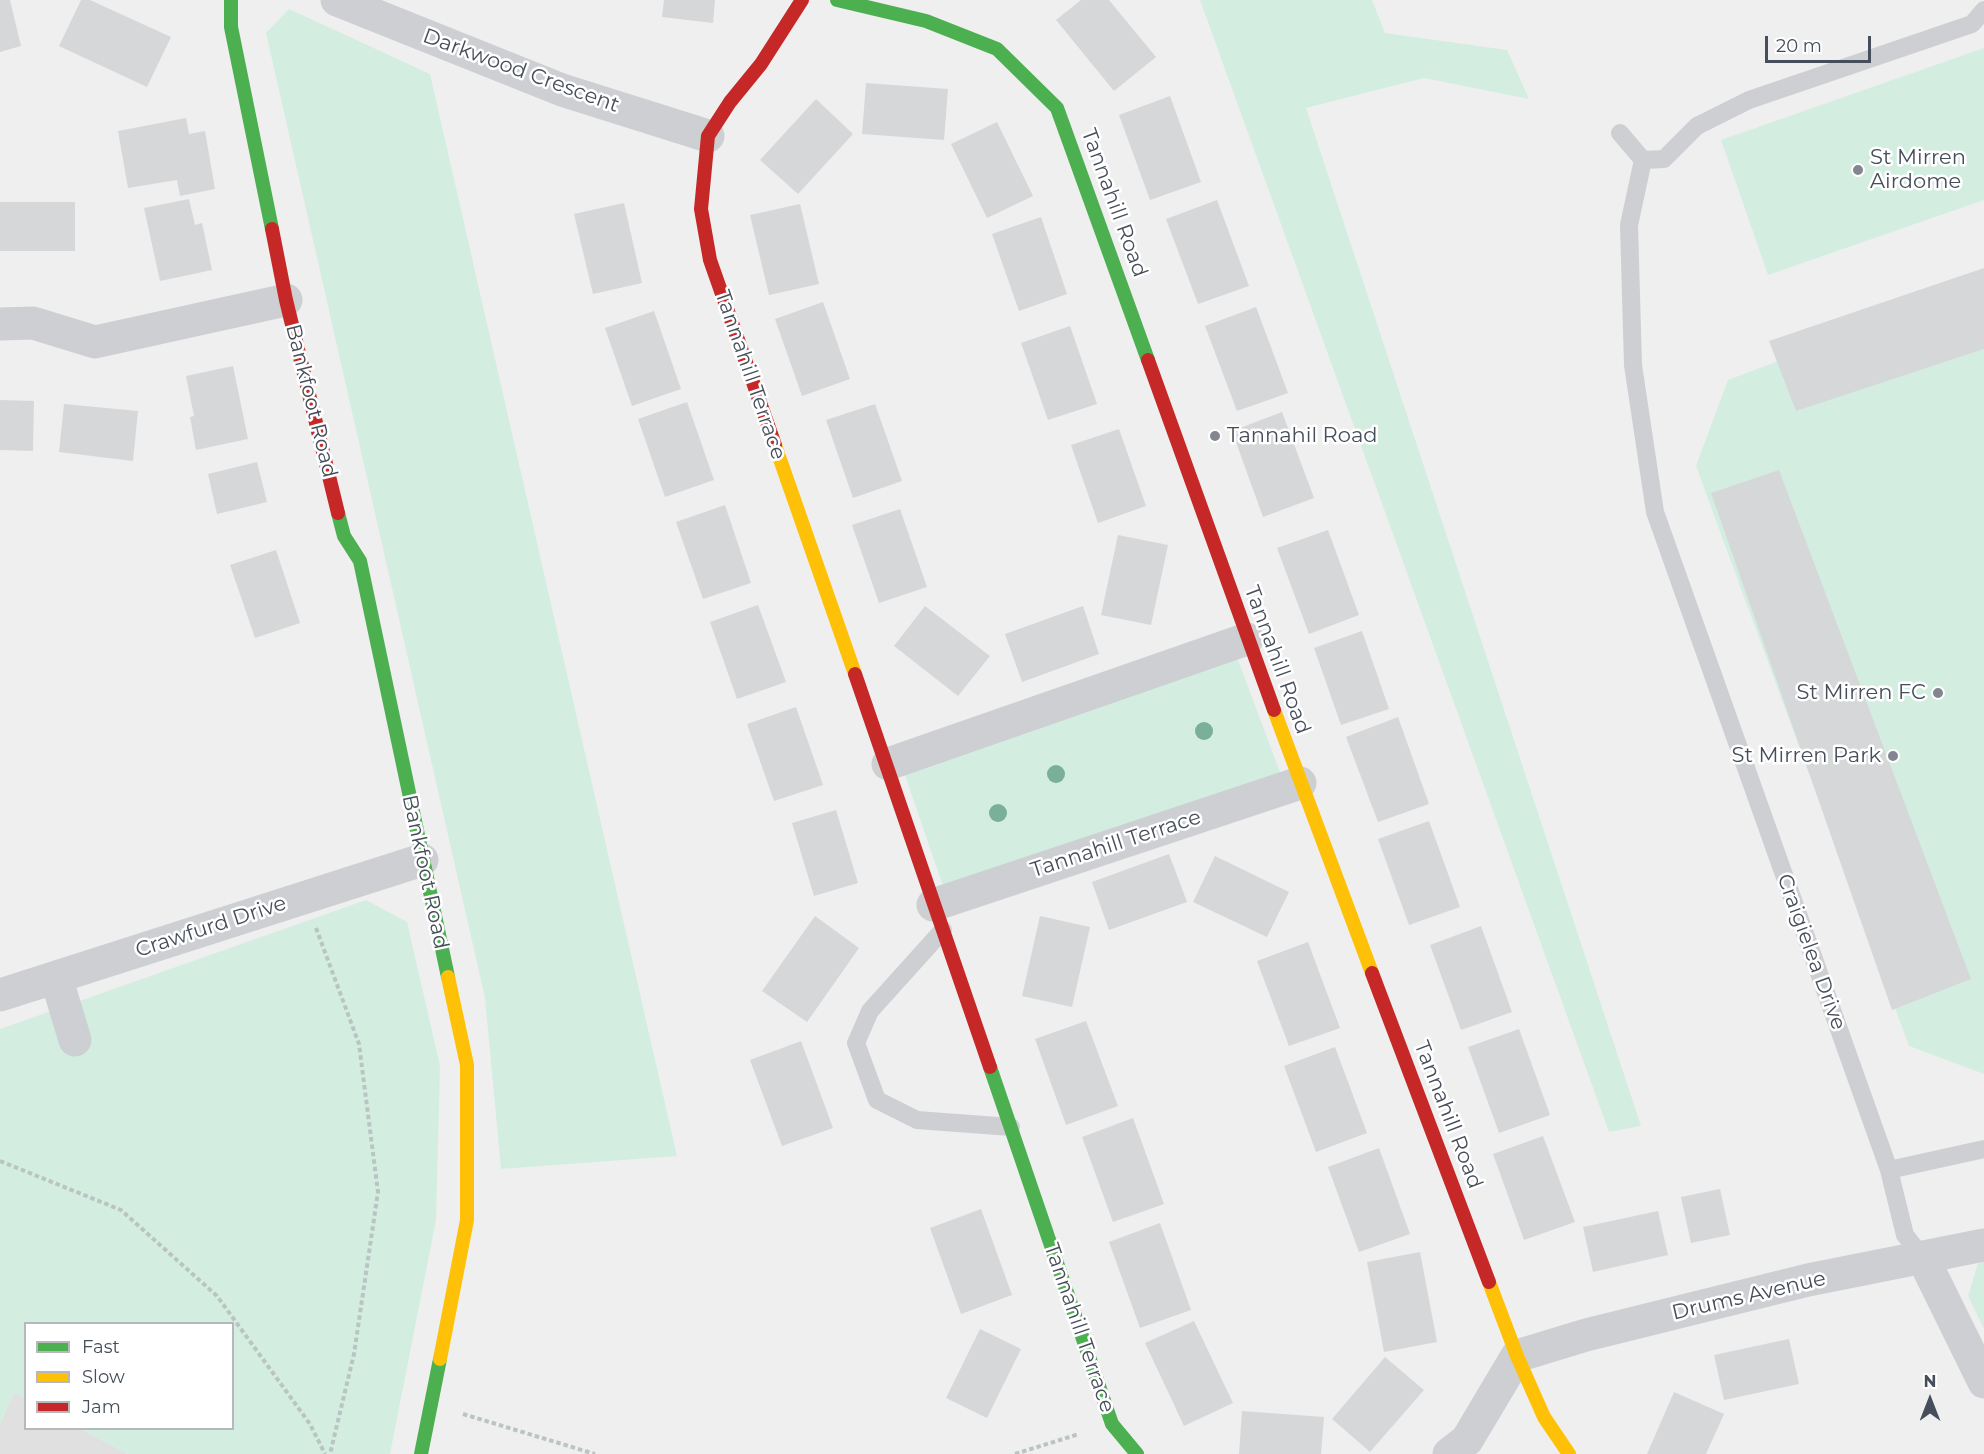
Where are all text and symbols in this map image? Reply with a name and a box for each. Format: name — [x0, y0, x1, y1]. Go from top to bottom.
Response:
street label: Darkwood Crescent — [419, 24, 623, 118]
scale bar — [1768, 24, 1874, 62]
text: 20 m — [1776, 35, 1822, 57]
street label: Tannahill Road — [1075, 125, 1153, 281]
place label: St Mirren Airdome — [1870, 145, 1966, 195]
marker: St Mirren Airdome — [1851, 163, 1865, 177]
street label: Tannahill Terrace — [709, 287, 791, 463]
street label: Bankfoot Road — [280, 322, 342, 480]
place label: Tannahil Road — [1227, 423, 1378, 449]
marker: Tannahil Road — [1208, 429, 1222, 443]
street label: Tannahill Road — [1238, 582, 1316, 738]
place label: St Mirren FC — [1797, 680, 1926, 706]
marker: St Mirren FC — [1931, 686, 1945, 700]
place label: St Mirren Park — [1732, 743, 1881, 769]
marker: St Mirren Park — [1886, 749, 1900, 763]
street label: Bankfoot Road — [396, 793, 454, 951]
street label: Tannahill Terrace — [1028, 805, 1204, 883]
street label: Craigielea Drive — [1771, 871, 1851, 1033]
street label: Crawfurd Drive — [132, 891, 290, 963]
street label: Tannahill Road — [1408, 1038, 1488, 1192]
street label: Tannahill Terrace — [1038, 1240, 1120, 1416]
street label: Drums Avenue — [1670, 1266, 1828, 1326]
legend — [24, 1322, 234, 1430]
text: Fast — [82, 1336, 120, 1358]
text: Slow — [82, 1366, 125, 1388]
north arrow — [1900, 1370, 1960, 1430]
text: N — [1924, 1372, 1936, 1391]
text: Jam — [82, 1396, 121, 1418]

